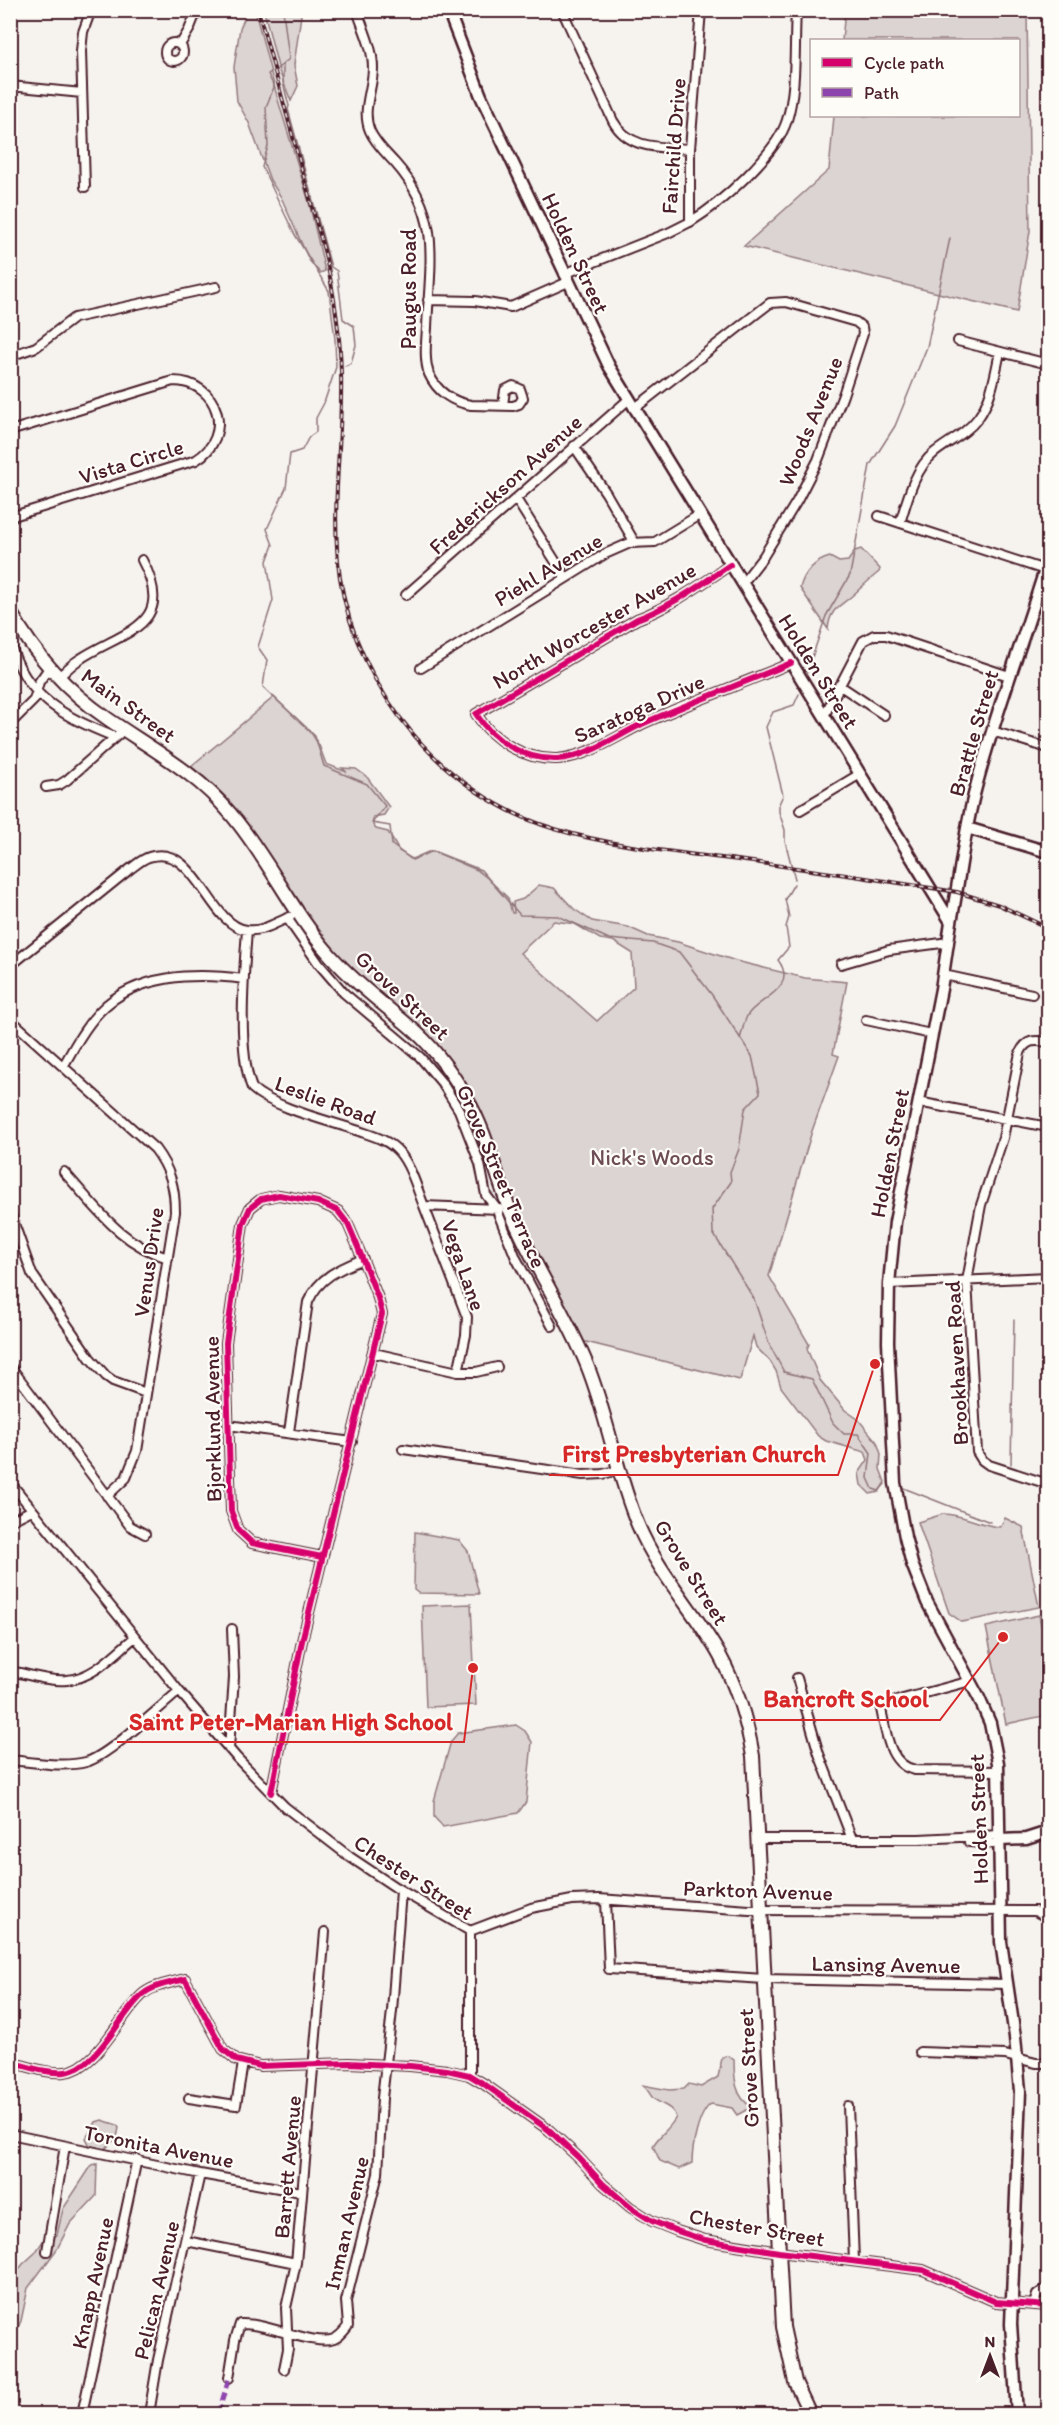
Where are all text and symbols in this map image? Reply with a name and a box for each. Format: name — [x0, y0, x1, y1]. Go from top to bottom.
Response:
legend — [810, 39, 1020, 117]
text: Cycle path — [864, 52, 945, 74]
street label: Fairchild Drive — [655, 77, 692, 215]
text: Path — [864, 82, 899, 104]
street label: Holden Street — [536, 188, 615, 318]
street label: Paugus Road — [395, 229, 422, 349]
street label: Woods Avenue — [772, 352, 849, 490]
street label: Frederickson Avenue — [423, 408, 588, 560]
street label: Vista Circle — [76, 433, 187, 490]
street label: Piehl Avenue — [489, 527, 607, 612]
street label: North Worcester Avenue — [488, 556, 701, 695]
street label: Holden Street — [773, 609, 865, 734]
street label: Main Street — [76, 662, 181, 749]
street label: Brattle Street — [943, 667, 1004, 800]
street label: Saratoga Drive — [570, 668, 709, 749]
street label: Grove Street — [350, 945, 456, 1046]
street label: Leslie Road — [271, 1070, 380, 1131]
street label: Grove Street Terrace — [451, 1080, 552, 1272]
street label: Holden Street — [864, 1086, 915, 1220]
park label: Nick's Woods — [590, 1144, 714, 1171]
street label: Venus Drive — [127, 1205, 170, 1319]
street label: Vega Lane — [435, 1216, 492, 1314]
street label: Brookhaven Road — [939, 1280, 974, 1446]
street label: Bjorklund Avenue — [198, 1336, 227, 1502]
callout: First Presbyterian Church — [549, 1433, 838, 1475]
text: First Presbyterian Church — [562, 1439, 827, 1469]
street label: Grove Street — [648, 1514, 735, 1630]
callout: Bancroft School — [751, 1678, 940, 1720]
text: Bancroft School — [763, 1684, 929, 1713]
callout: Saint Peter-Marian High School — [117, 1700, 464, 1742]
text: Saint Peter-Marian High School — [129, 1707, 453, 1737]
street label: Holden Street — [963, 1753, 994, 1885]
street label: Chester Street — [349, 1829, 479, 1926]
street label: Parkton Avenue — [683, 1874, 833, 1907]
street label: Lansing Avenue — [811, 1950, 961, 1979]
street label: Grove Street — [732, 2008, 765, 2128]
street label: Barrett Avenue — [268, 2094, 307, 2240]
street label: Toronita Avenue — [82, 2119, 236, 2174]
street label: Inman Avenue — [318, 2154, 375, 2293]
street label: Chester Street — [687, 2202, 827, 2253]
street label: Knapp Avenue — [65, 2215, 120, 2351]
street label: Pelican Avenue — [127, 2218, 186, 2362]
north arrow — [960, 2326, 1020, 2386]
text: N — [985, 2332, 995, 2351]

